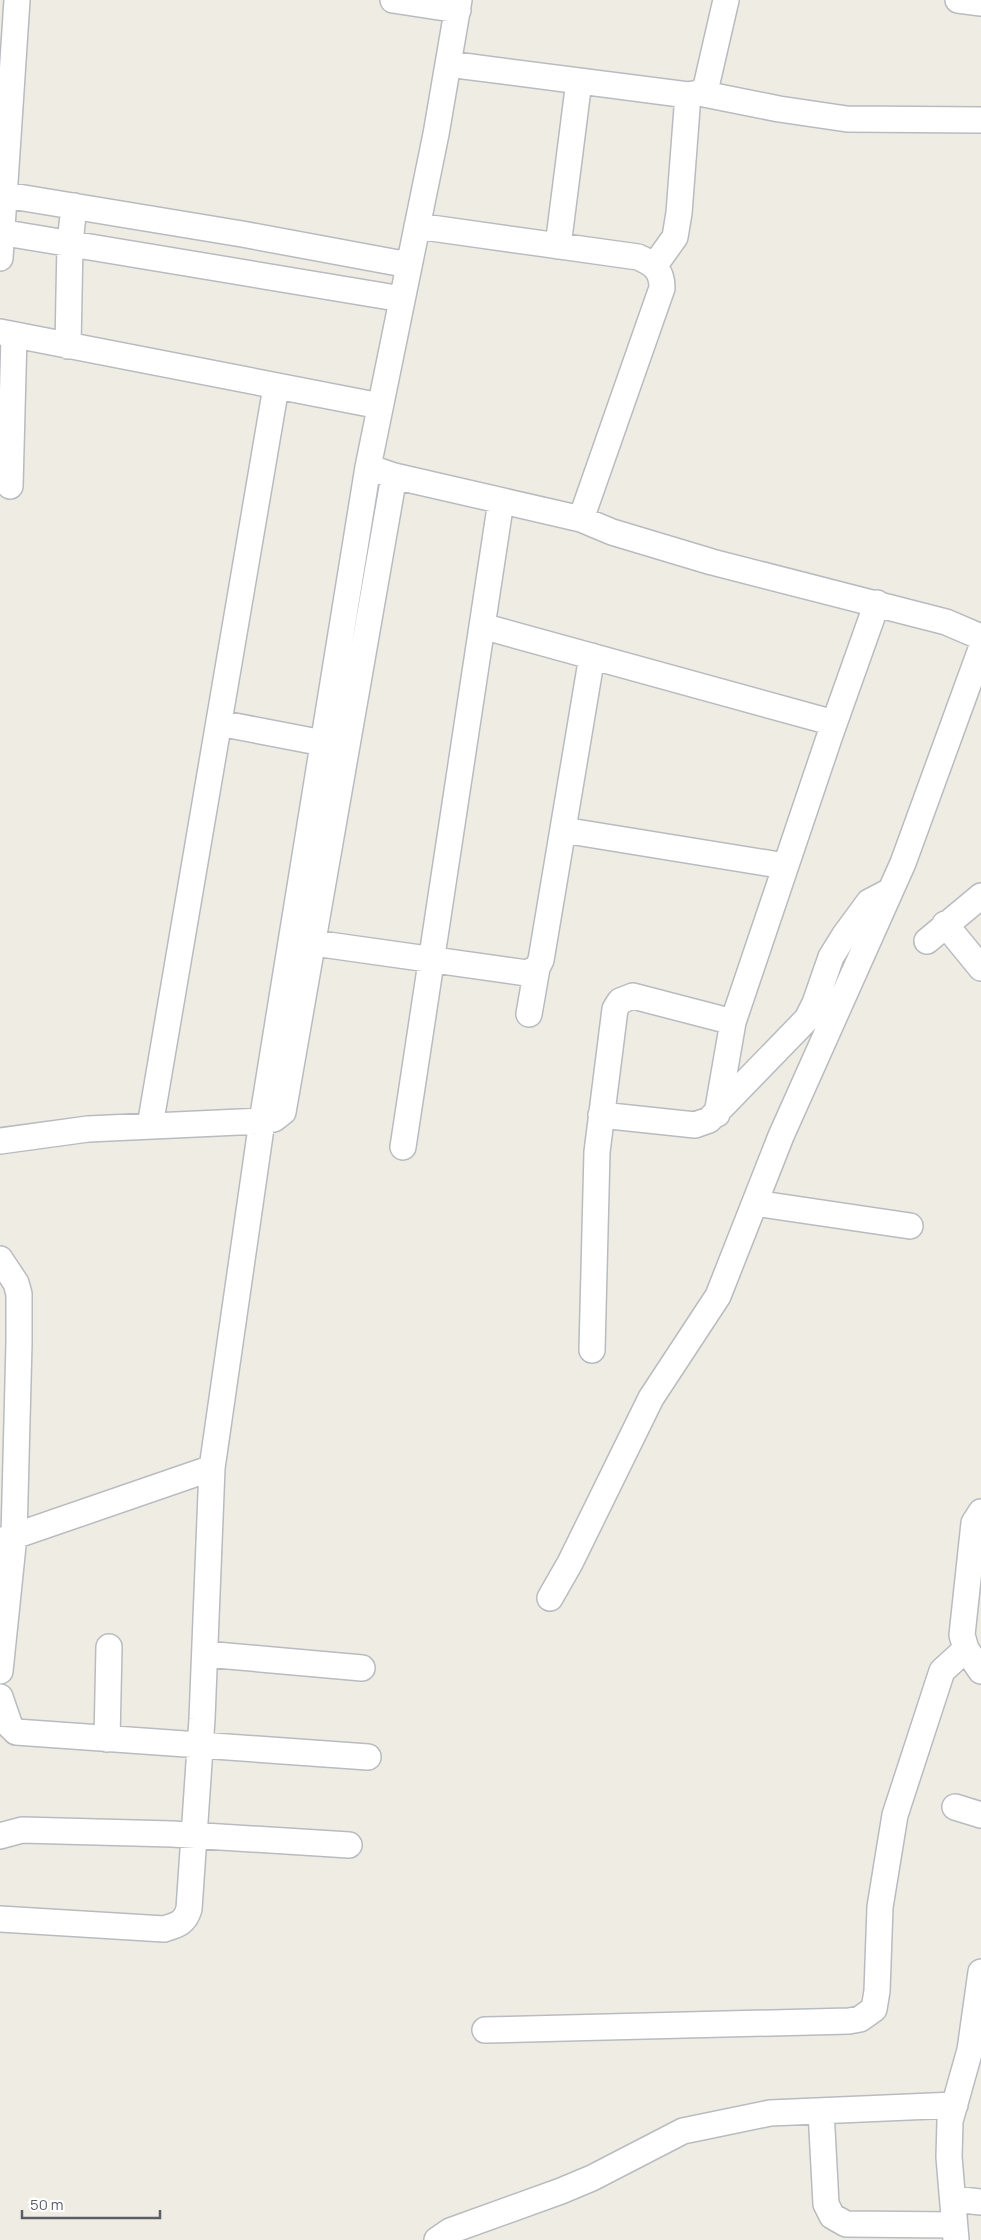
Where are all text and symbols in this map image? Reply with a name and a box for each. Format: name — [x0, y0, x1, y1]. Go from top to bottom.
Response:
scale bar — [22, 2188, 160, 2220]
text: 50 m — [30, 2194, 64, 2215]

